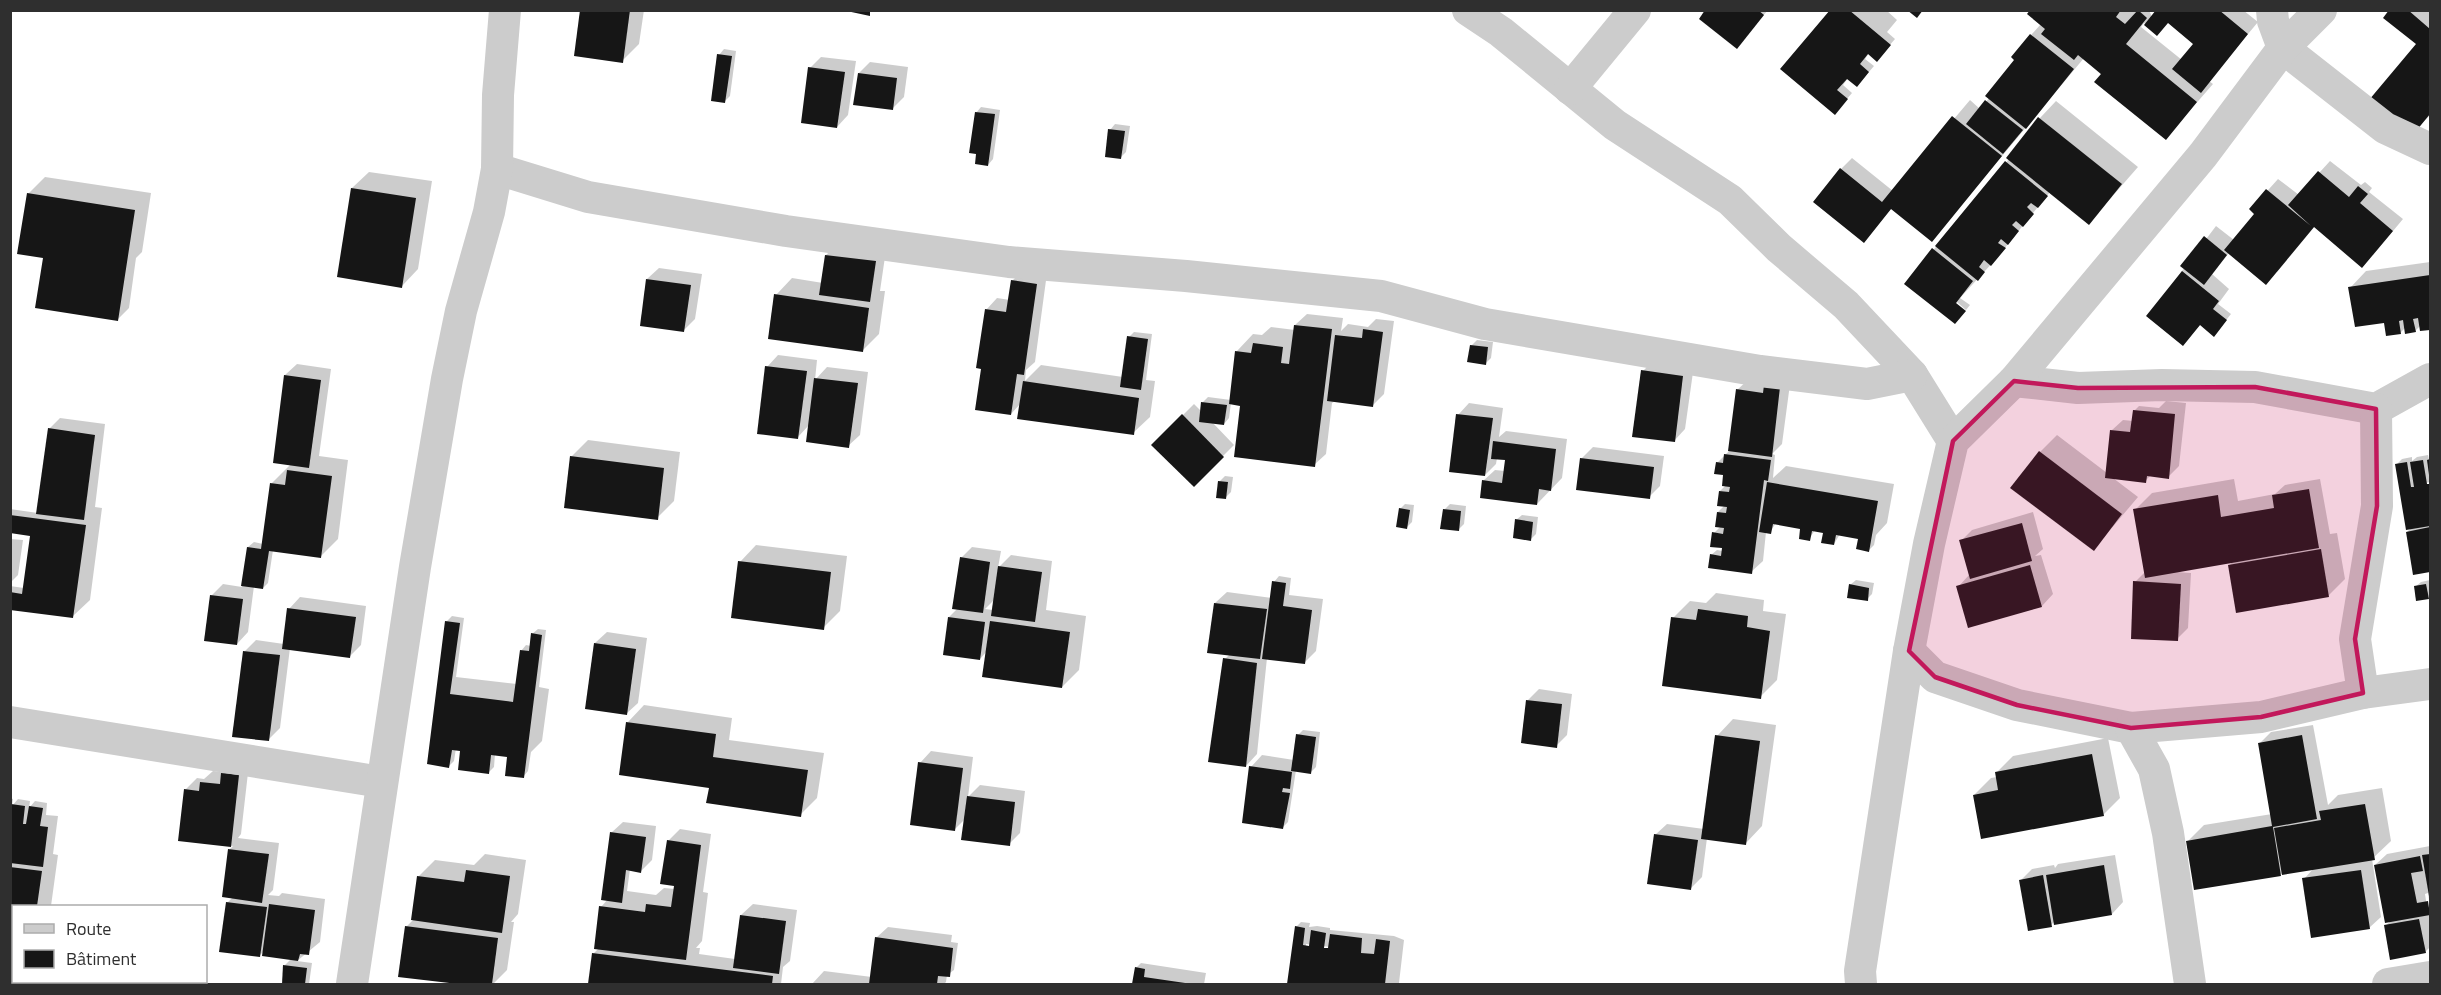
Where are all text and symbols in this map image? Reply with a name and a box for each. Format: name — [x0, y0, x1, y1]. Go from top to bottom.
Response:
legend — [12, 905, 207, 983]
text: Route — [66, 915, 111, 942]
text: Bâtiment — [66, 945, 137, 972]

